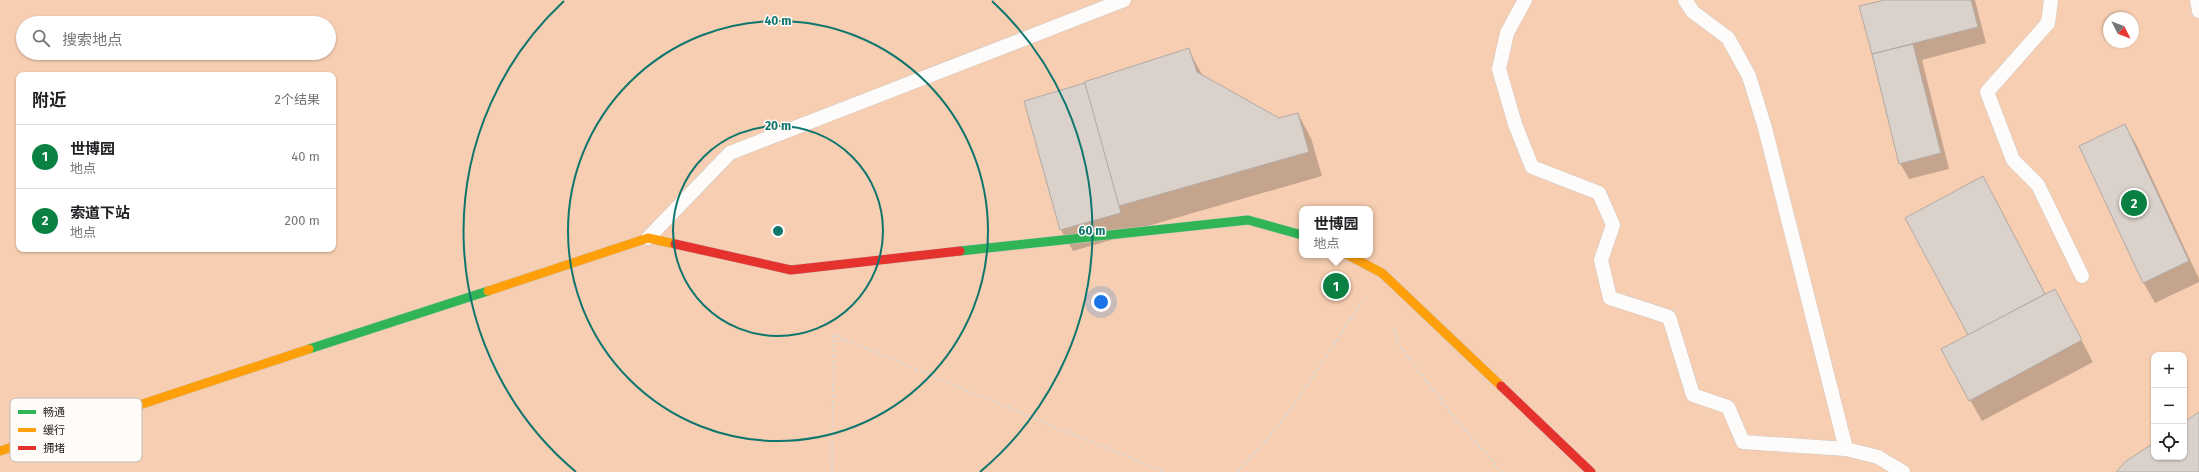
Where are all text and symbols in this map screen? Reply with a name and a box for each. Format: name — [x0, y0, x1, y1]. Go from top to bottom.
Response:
north arrow — [2103, 12, 2139, 48]
text: 40 m — [765, 14, 791, 28]
search box — [16, 16, 336, 60]
icon: search — [30, 27, 52, 49]
text: 搜索地点 — [62, 31, 122, 49]
text: 附近 — [32, 90, 66, 111]
text: 2个结果 — [275, 92, 320, 107]
text: 20 m — [765, 119, 791, 133]
text: 世博园 — [70, 140, 115, 158]
text: 1 — [42, 149, 48, 164]
text: 40 m — [291, 149, 320, 164]
text: 地点 — [70, 161, 96, 176]
pin: 2 — [2121, 188, 2147, 218]
text: 索道下站 — [70, 204, 130, 222]
popup — [1299, 206, 1373, 258]
text: 2 — [42, 213, 48, 228]
text: 200 m — [284, 213, 320, 228]
text: 世博园 — [1313, 215, 1359, 233]
centre of rings — [771, 224, 785, 238]
text: 60 m — [1079, 224, 1105, 238]
text: 地点 — [70, 225, 96, 240]
text: 地点 — [1313, 236, 1340, 251]
pin: 1 — [1323, 271, 1349, 301]
your location — [1091, 292, 1111, 312]
map controls — [2151, 352, 2187, 460]
button: + — [2151, 352, 2187, 388]
button: − — [2151, 388, 2187, 424]
legend — [10, 398, 142, 462]
text: 畅通 — [43, 406, 65, 419]
text: 缓行 — [43, 424, 65, 437]
button: locate — [2151, 424, 2187, 460]
text: 拥堵 — [43, 442, 65, 455]

